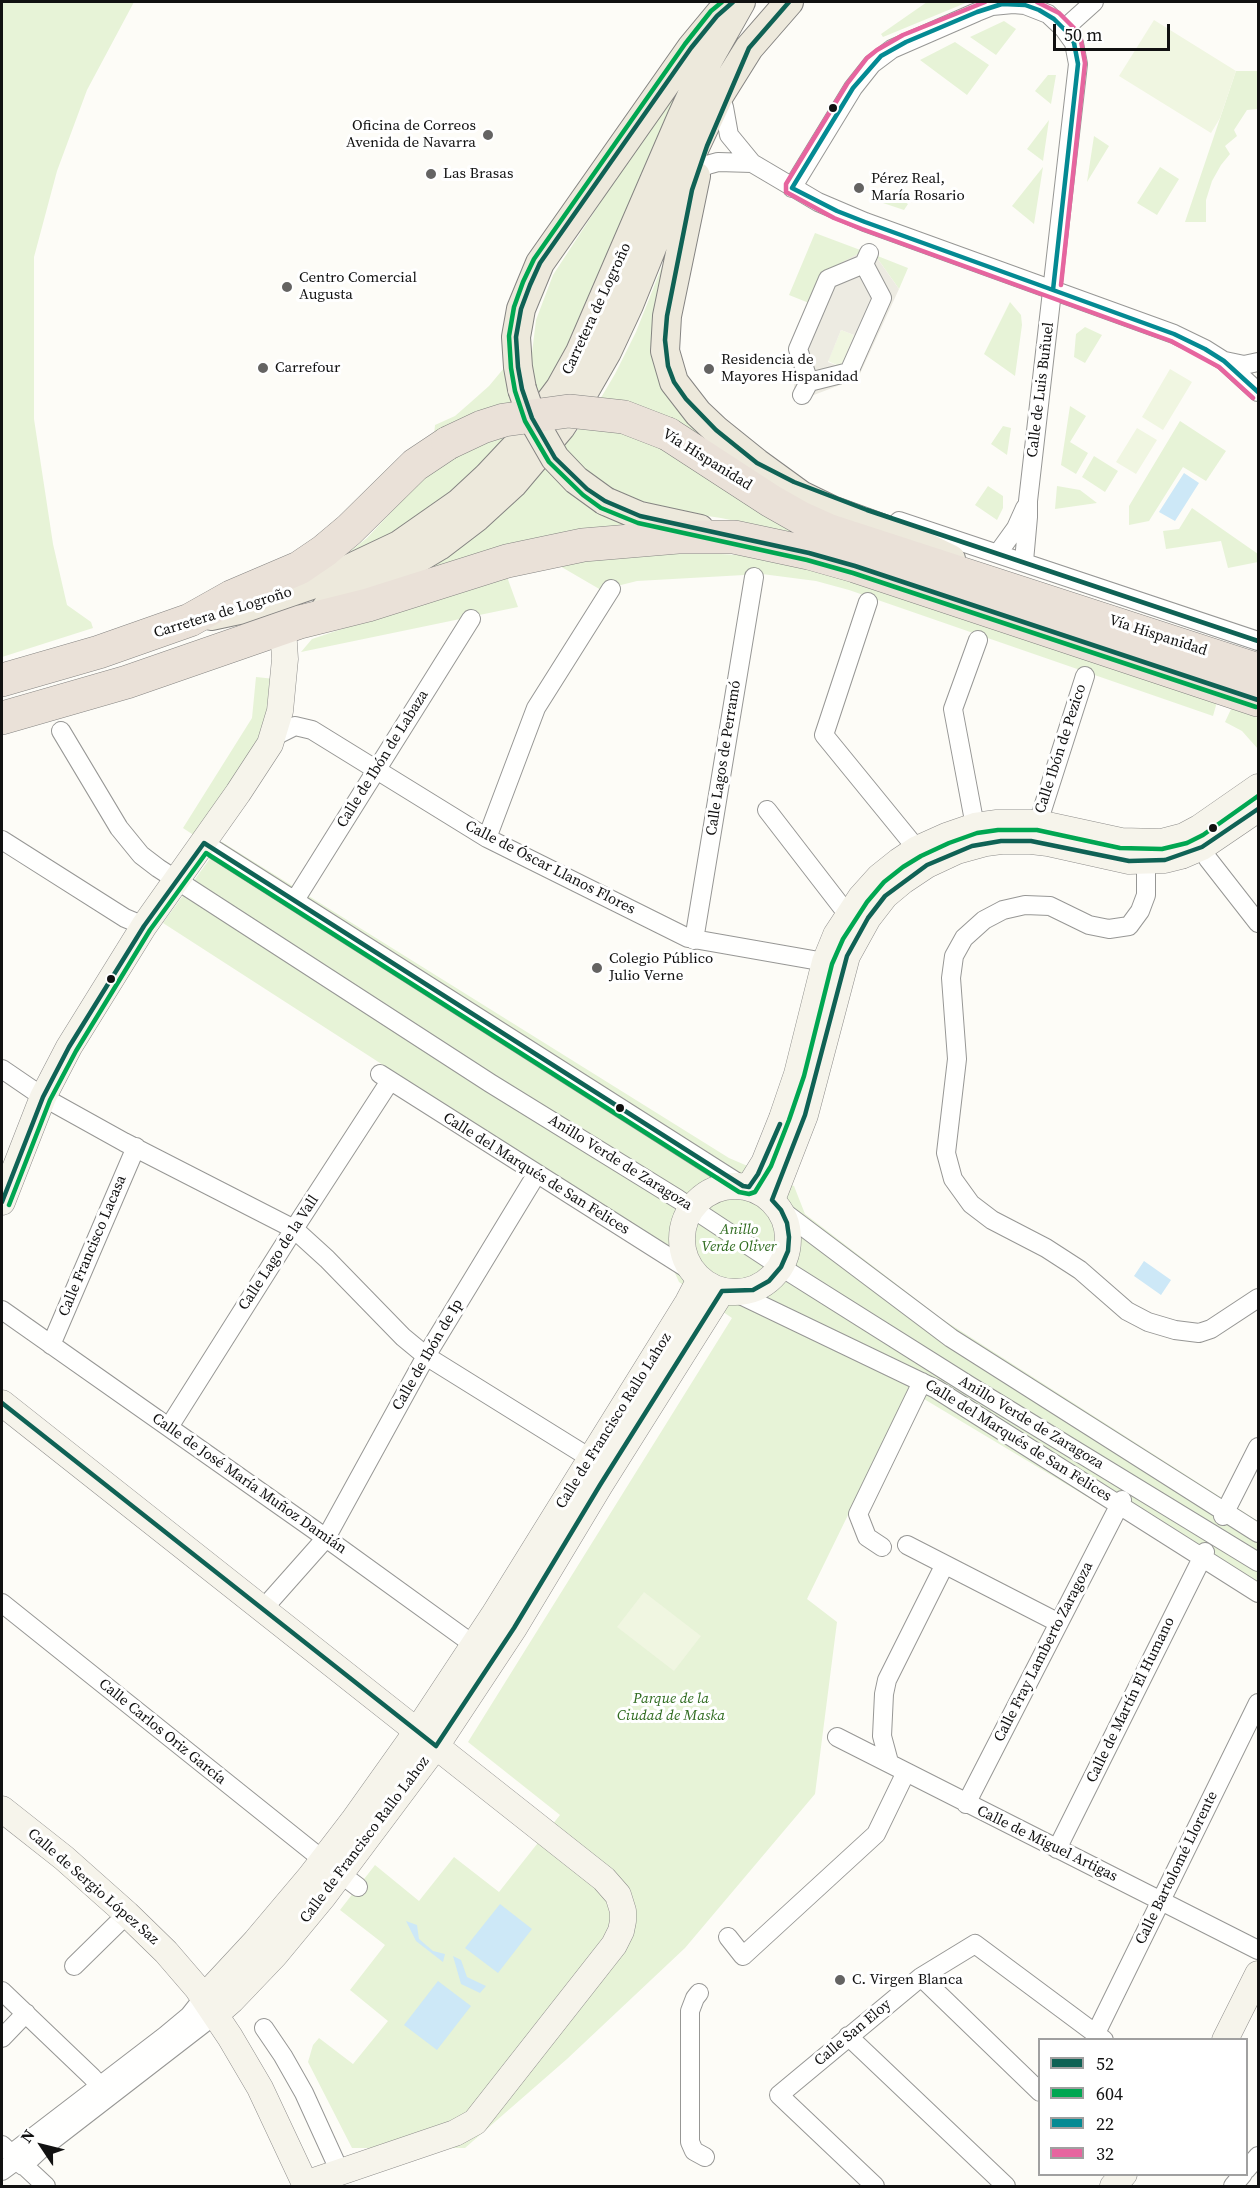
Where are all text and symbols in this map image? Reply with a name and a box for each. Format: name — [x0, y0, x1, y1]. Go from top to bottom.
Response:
scale bar — [1056, 12, 1173, 50]
text: 50 m — [1064, 22, 1102, 47]
unlabelled marker — [827, 102, 839, 114]
place label: Oficina de Correos Avenida de Navarra — [346, 117, 476, 152]
marker: Oficina de Correos Avenida de Navarra — [481, 128, 495, 142]
place label: Las Brasas — [443, 165, 513, 183]
marker: Las Brasas — [424, 167, 438, 181]
place label: Pérez Real, María Rosario — [871, 170, 965, 205]
marker: Pérez Real, María Rosario — [852, 181, 866, 195]
street label: Carretera de Logroño — [559, 240, 635, 378]
place label: Centro Comercial Augusta — [299, 269, 417, 304]
marker: Centro Comercial Augusta — [280, 280, 294, 294]
street label: Calle de Luis Buñuel — [1024, 321, 1058, 459]
place label: Residencia de Mayores Hispanidad — [721, 351, 858, 386]
place label: Carrefour — [275, 359, 340, 377]
marker: Carrefour — [256, 361, 270, 375]
marker: Residencia de Mayores Hispanidad — [702, 362, 716, 376]
street label: Vía Hispanidad — [659, 425, 755, 495]
street label: Carretera de Logroño — [152, 583, 294, 643]
street label: Vía Hispanidad — [1107, 612, 1209, 660]
street label: Calle Lagos de Perramó — [703, 679, 745, 837]
street label: Calle Ibón de Pezico — [1032, 682, 1090, 816]
street label: Calle de Ibón de Labaza — [333, 687, 433, 831]
street label: Calle de Óscar Llanos Flores — [462, 817, 638, 919]
unlabelled marker — [1207, 822, 1219, 834]
place label: Colegio Público Julio Verne — [609, 950, 713, 985]
marker: Colegio Público Julio Verne — [590, 961, 604, 975]
unlabelled marker — [105, 973, 117, 985]
unlabelled marker — [614, 1102, 626, 1114]
street label: Calle del Marqués de San Felices — [440, 1109, 632, 1239]
street label: Anillo Verde de Zaragoza — [545, 1111, 695, 1215]
street label: Calle Francisco Lacasa — [55, 1173, 131, 1319]
street label: Calle Lago de la Vall — [235, 1192, 323, 1314]
park label: Anillo Verde Oliver — [701, 1221, 777, 1256]
street label: Calle de Ibón de Ip — [389, 1296, 467, 1414]
street label: Calle de Francisco Rallo Lahoz — [552, 1330, 676, 1512]
street label: Anillo Verde de Zaragoza — [955, 1372, 1107, 1474]
street label: Calle del Marqués de San Felices — [922, 1376, 1114, 1506]
street label: Calle de José María Muñoz Damián — [148, 1410, 350, 1558]
street label: Calle Fray Lamberto Zaragoza — [991, 1559, 1097, 1745]
street label: Calle de Martín El Humano — [1083, 1614, 1179, 1786]
street label: Calle Carlos Oriz García — [95, 1675, 229, 1789]
park label: Parque de la Ciudad de Maska — [617, 1690, 725, 1725]
street label: Calle de Francisco Rallo Lahoz — [296, 1753, 434, 1927]
street label: Calle Bartolomé Llorente — [1132, 1788, 1222, 1948]
street label: Calle de Miguel Artigas — [974, 1802, 1120, 1886]
street label: Calle de Sergio López Saz — [24, 1825, 162, 1949]
place label: C. Virgen Blanca — [852, 1971, 963, 1989]
marker: C. Virgen Blanca — [833, 1973, 847, 1987]
street label: Calle San Eloy — [811, 1996, 895, 2070]
legend — [1038, 2038, 1248, 2176]
text: 52 — [1096, 2051, 1114, 2076]
text: 604 — [1096, 2081, 1123, 2106]
text: 22 — [1096, 2111, 1114, 2136]
north arrow — [12, 2116, 72, 2176]
text: N — [15, 2125, 40, 2147]
text: 32 — [1096, 2141, 1114, 2166]

